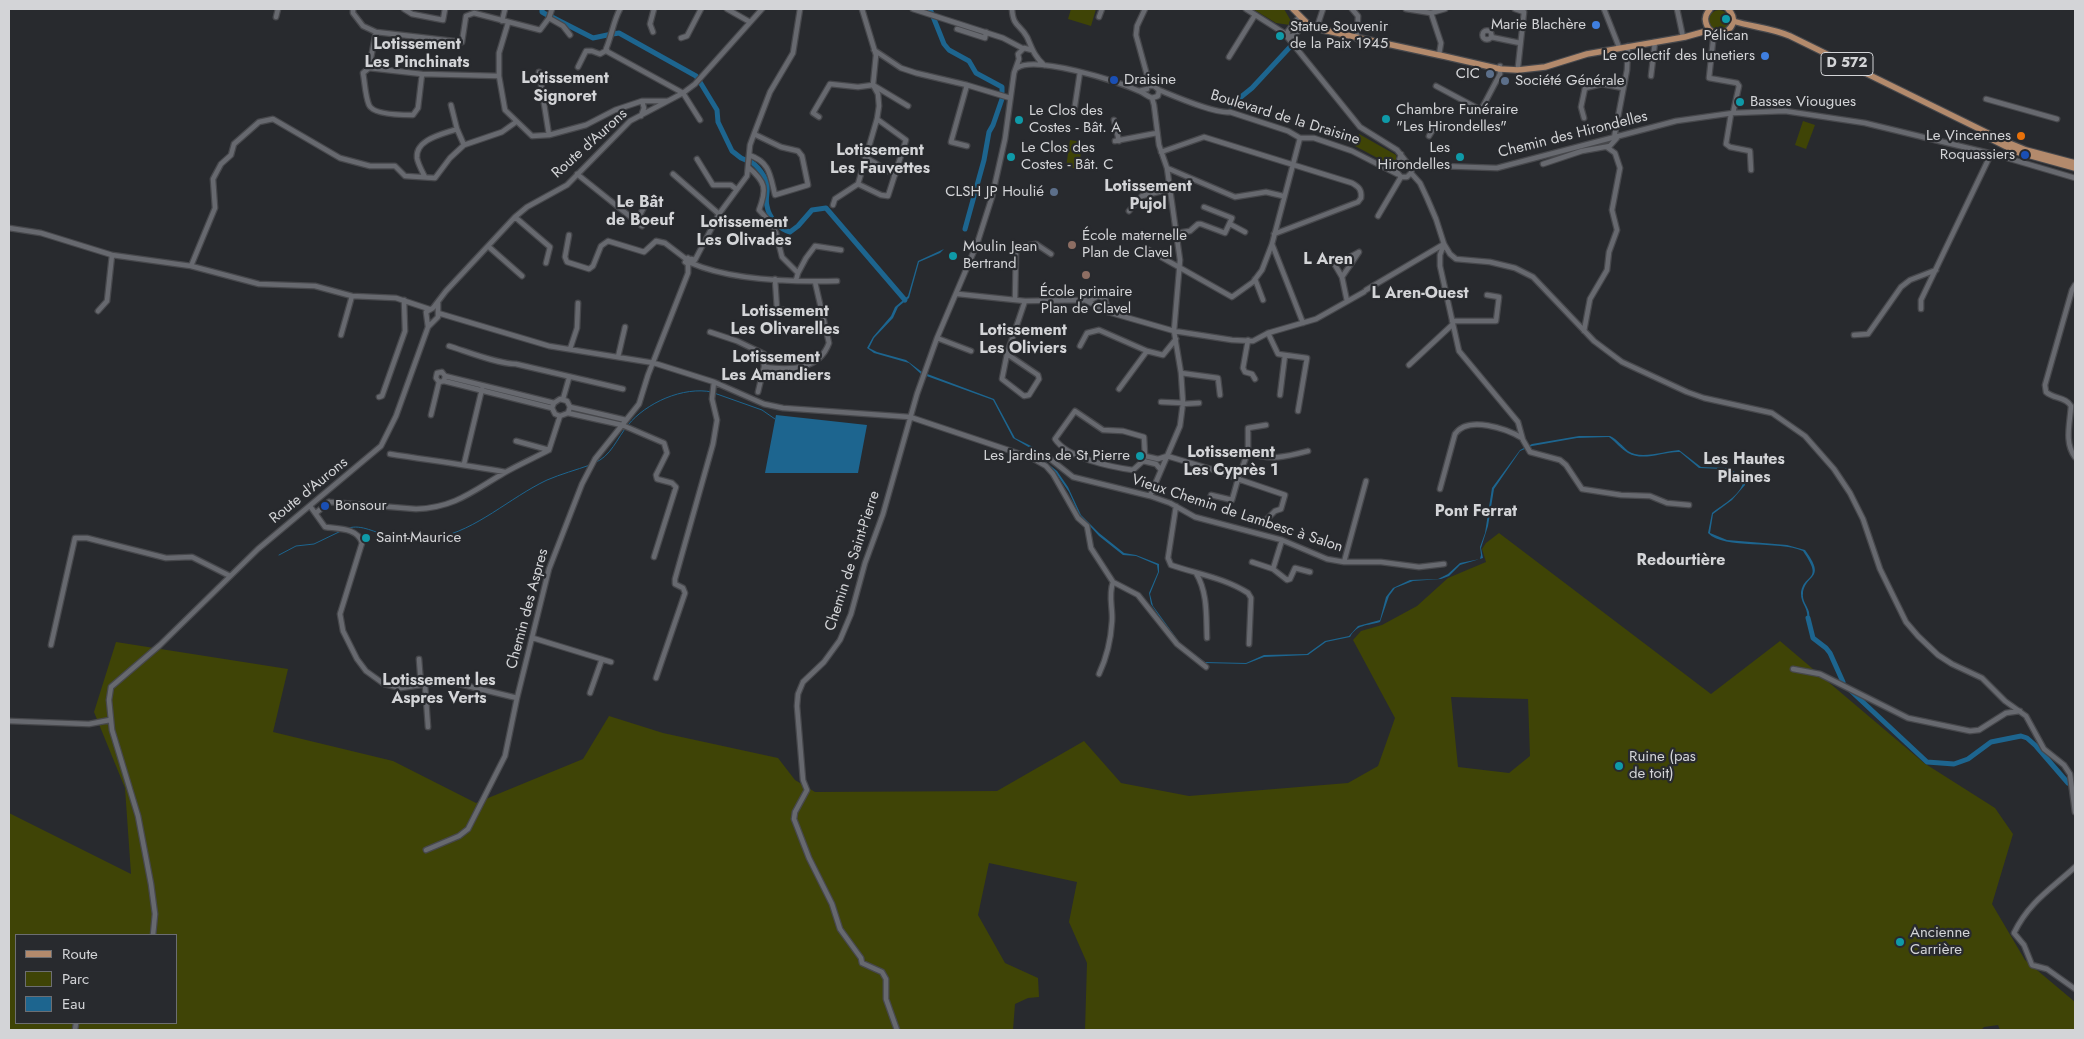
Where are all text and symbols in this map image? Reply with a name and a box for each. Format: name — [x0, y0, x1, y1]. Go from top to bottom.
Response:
marker: Pélican — [1720, 13, 1732, 25]
place label: Marie Blachère — [1491, 16, 1586, 34]
place label: Statue Souvenir de la Paix 1945 — [1290, 18, 1388, 53]
marker: Marie Blachère — [1590, 19, 1602, 31]
place label: Pélican — [1703, 27, 1749, 45]
marker: Statue Souvenir de la Paix 1945 — [1274, 30, 1286, 42]
district label: Lotissement Les Pinchinats — [365, 35, 469, 73]
place label: Le collectif des lunetiers — [1602, 47, 1755, 65]
marker: Le collectif des lunetiers — [1759, 50, 1771, 62]
road number: D 572 — [1821, 52, 1873, 76]
place label: CIC — [1456, 65, 1480, 83]
marker: CIC — [1484, 68, 1496, 80]
district label: Lotissement Signoret — [521, 69, 609, 107]
place label: Draisine — [1124, 71, 1176, 89]
place label: Société Générale — [1515, 72, 1625, 90]
marker: Draisine — [1108, 74, 1120, 86]
marker: Société Générale — [1499, 75, 1511, 87]
street label: Boulevard de la Draisine — [1208, 87, 1362, 149]
place label: Basses Viougues — [1750, 93, 1856, 111]
marker: Basses Viougues — [1734, 96, 1746, 108]
place label: Chambre Funéraire "Les Hirondelles" — [1396, 101, 1518, 136]
place label: Le Clos des Costes - Bât. A — [1029, 102, 1121, 137]
street label: Route d'Aurons — [549, 105, 631, 183]
street label: Chemin des Hirondelles — [1496, 108, 1650, 162]
marker: Chambre Funéraire "Les Hirondelles" — [1380, 113, 1392, 125]
marker: Le Clos des Costes - Bât. A — [1013, 114, 1025, 126]
place label: Le Vincennes — [1926, 127, 2011, 145]
marker: Le Vincennes — [2015, 130, 2027, 142]
place label: Le Clos des Costes - Bât. C — [1021, 139, 1114, 174]
place label: Les Hirondelles — [1377, 139, 1450, 174]
district label: Lotissement Les Fauvettes — [830, 141, 930, 179]
place label: Roquassiers — [1940, 146, 2015, 164]
marker: Roquassiers — [2019, 149, 2031, 161]
marker: Le Clos des Costes - Bât. C — [1005, 151, 1017, 163]
marker: Les Hirondelles — [1454, 151, 1466, 163]
district label: Lotissement Pujol — [1104, 177, 1192, 215]
place label: CLSH JP Houlié — [945, 183, 1044, 201]
marker: CLSH JP Houlié — [1048, 186, 1060, 198]
district label: Le Bât de Boeuf — [606, 193, 674, 231]
district label: Lotissement Les Olivades — [697, 213, 791, 251]
place label: École maternelle Plan de Clavel — [1082, 227, 1187, 262]
place label: Moulin Jean Bertrand — [963, 238, 1037, 273]
marker: École maternelle Plan de Clavel — [1066, 239, 1078, 251]
marker: Moulin Jean Bertrand — [947, 250, 959, 262]
district label: L Aren — [1303, 250, 1353, 270]
marker: École primaire Plan de Clavel — [1080, 269, 1092, 281]
place label: École primaire Plan de Clavel — [1040, 283, 1132, 318]
district label: L Aren-Ouest — [1371, 284, 1469, 304]
district label: Lotissement Les Olivarelles — [730, 302, 840, 340]
district label: Lotissement Les Oliviers — [979, 321, 1067, 359]
district label: Lotissement Les Amandiers — [721, 348, 831, 386]
district label: Lotissement Les Cyprès 1 — [1184, 443, 1278, 481]
place label: Les Jardins de St Pierre — [983, 447, 1130, 465]
marker: Les Jardins de St Pierre — [1134, 450, 1146, 462]
district label: Les Hautes Plaines — [1703, 450, 1785, 488]
street label: Route d'Aurons — [266, 454, 352, 528]
street label: Vieux Chemin de Lambesc à Salon — [1129, 471, 1345, 557]
street label: Chemin de Saint-Pierre — [822, 489, 884, 633]
place label: Bonsour — [335, 497, 387, 515]
marker: Bonsour — [319, 500, 331, 512]
district label: Pont Ferrat — [1435, 502, 1517, 522]
place label: Saint-Maurice — [376, 529, 461, 547]
marker: Saint-Maurice — [360, 532, 372, 544]
street label: Chemin des Aspres — [503, 547, 553, 671]
district label: Redourtière — [1637, 551, 1725, 571]
district label: Lotissement les Aspres Verts — [382, 671, 496, 709]
place label: Ruine (pas de toit) — [1629, 748, 1696, 783]
marker: Ruine (pas de toit) — [1613, 760, 1625, 772]
place label: Ancienne Carrière — [1910, 924, 1970, 959]
legend — [15, 934, 178, 1024]
marker: Ancienne Carrière — [1894, 936, 1906, 948]
text: Route — [62, 943, 98, 965]
text: Parc — [62, 968, 89, 990]
text: Eau — [62, 993, 85, 1015]

